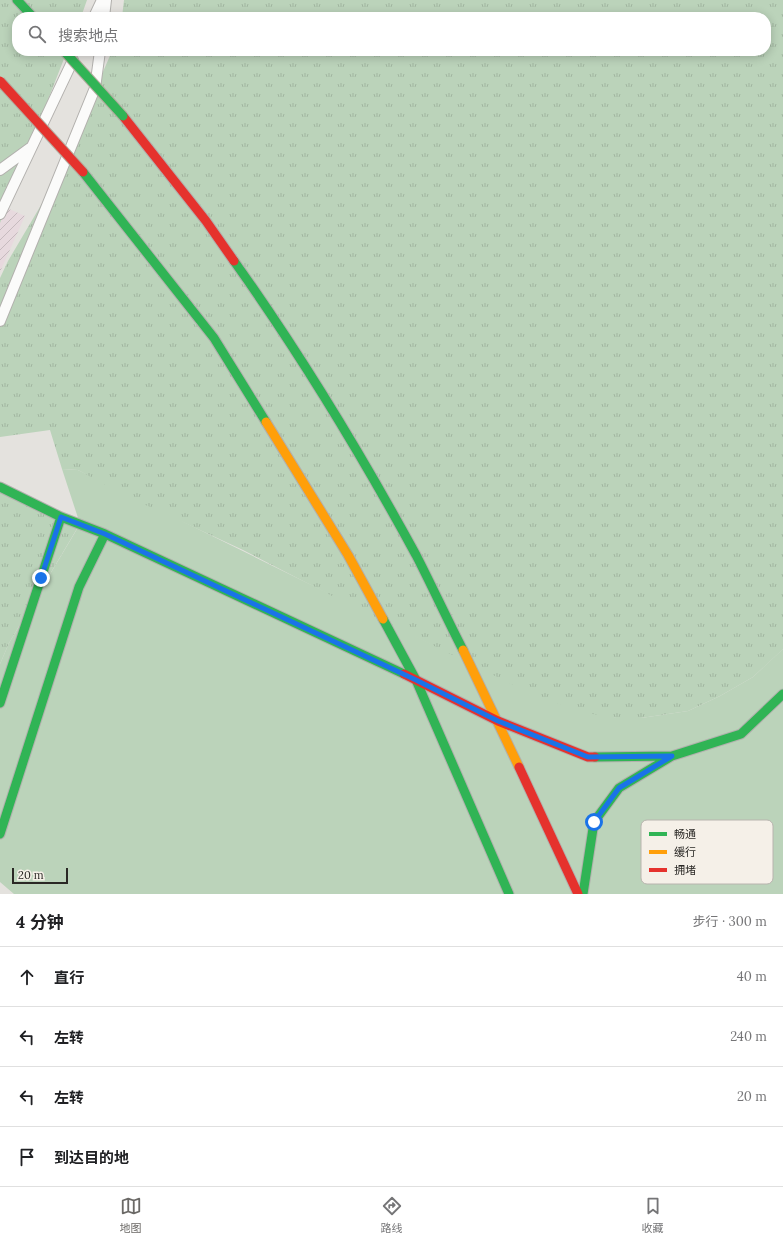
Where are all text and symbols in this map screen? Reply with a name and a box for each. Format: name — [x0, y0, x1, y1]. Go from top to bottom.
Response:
search box — [12, 12, 771, 56]
icon: search — [26, 23, 48, 45]
text: 搜索地点 — [58, 26, 118, 45]
route end — [32, 569, 50, 587]
route start — [585, 813, 603, 831]
legend — [641, 820, 773, 884]
text: 畅通 — [674, 827, 696, 841]
text: 缓行 — [674, 845, 696, 859]
text: 拥堵 — [674, 863, 696, 877]
scale bar — [12, 866, 68, 885]
text: 20 m — [18, 868, 43, 882]
text: 4 分钟 — [16, 911, 64, 933]
text: 步行 · 300 m — [692, 913, 767, 930]
icon: ahead — [16, 966, 38, 988]
text: 直行 — [54, 968, 84, 987]
text: 40 m — [737, 968, 767, 985]
icon: left — [16, 1026, 38, 1048]
text: 左转 — [54, 1028, 84, 1047]
text: 240 m — [730, 1028, 767, 1045]
icon: left — [16, 1086, 38, 1108]
text: 左转 — [54, 1088, 84, 1107]
text: 20 m — [737, 1088, 767, 1105]
icon: arrive — [16, 1146, 38, 1168]
text: 到达目的地 — [54, 1148, 129, 1167]
tab: 地图 — [120, 1195, 142, 1235]
tab: 路线 — [381, 1195, 403, 1235]
tab: 收藏 — [642, 1195, 664, 1235]

